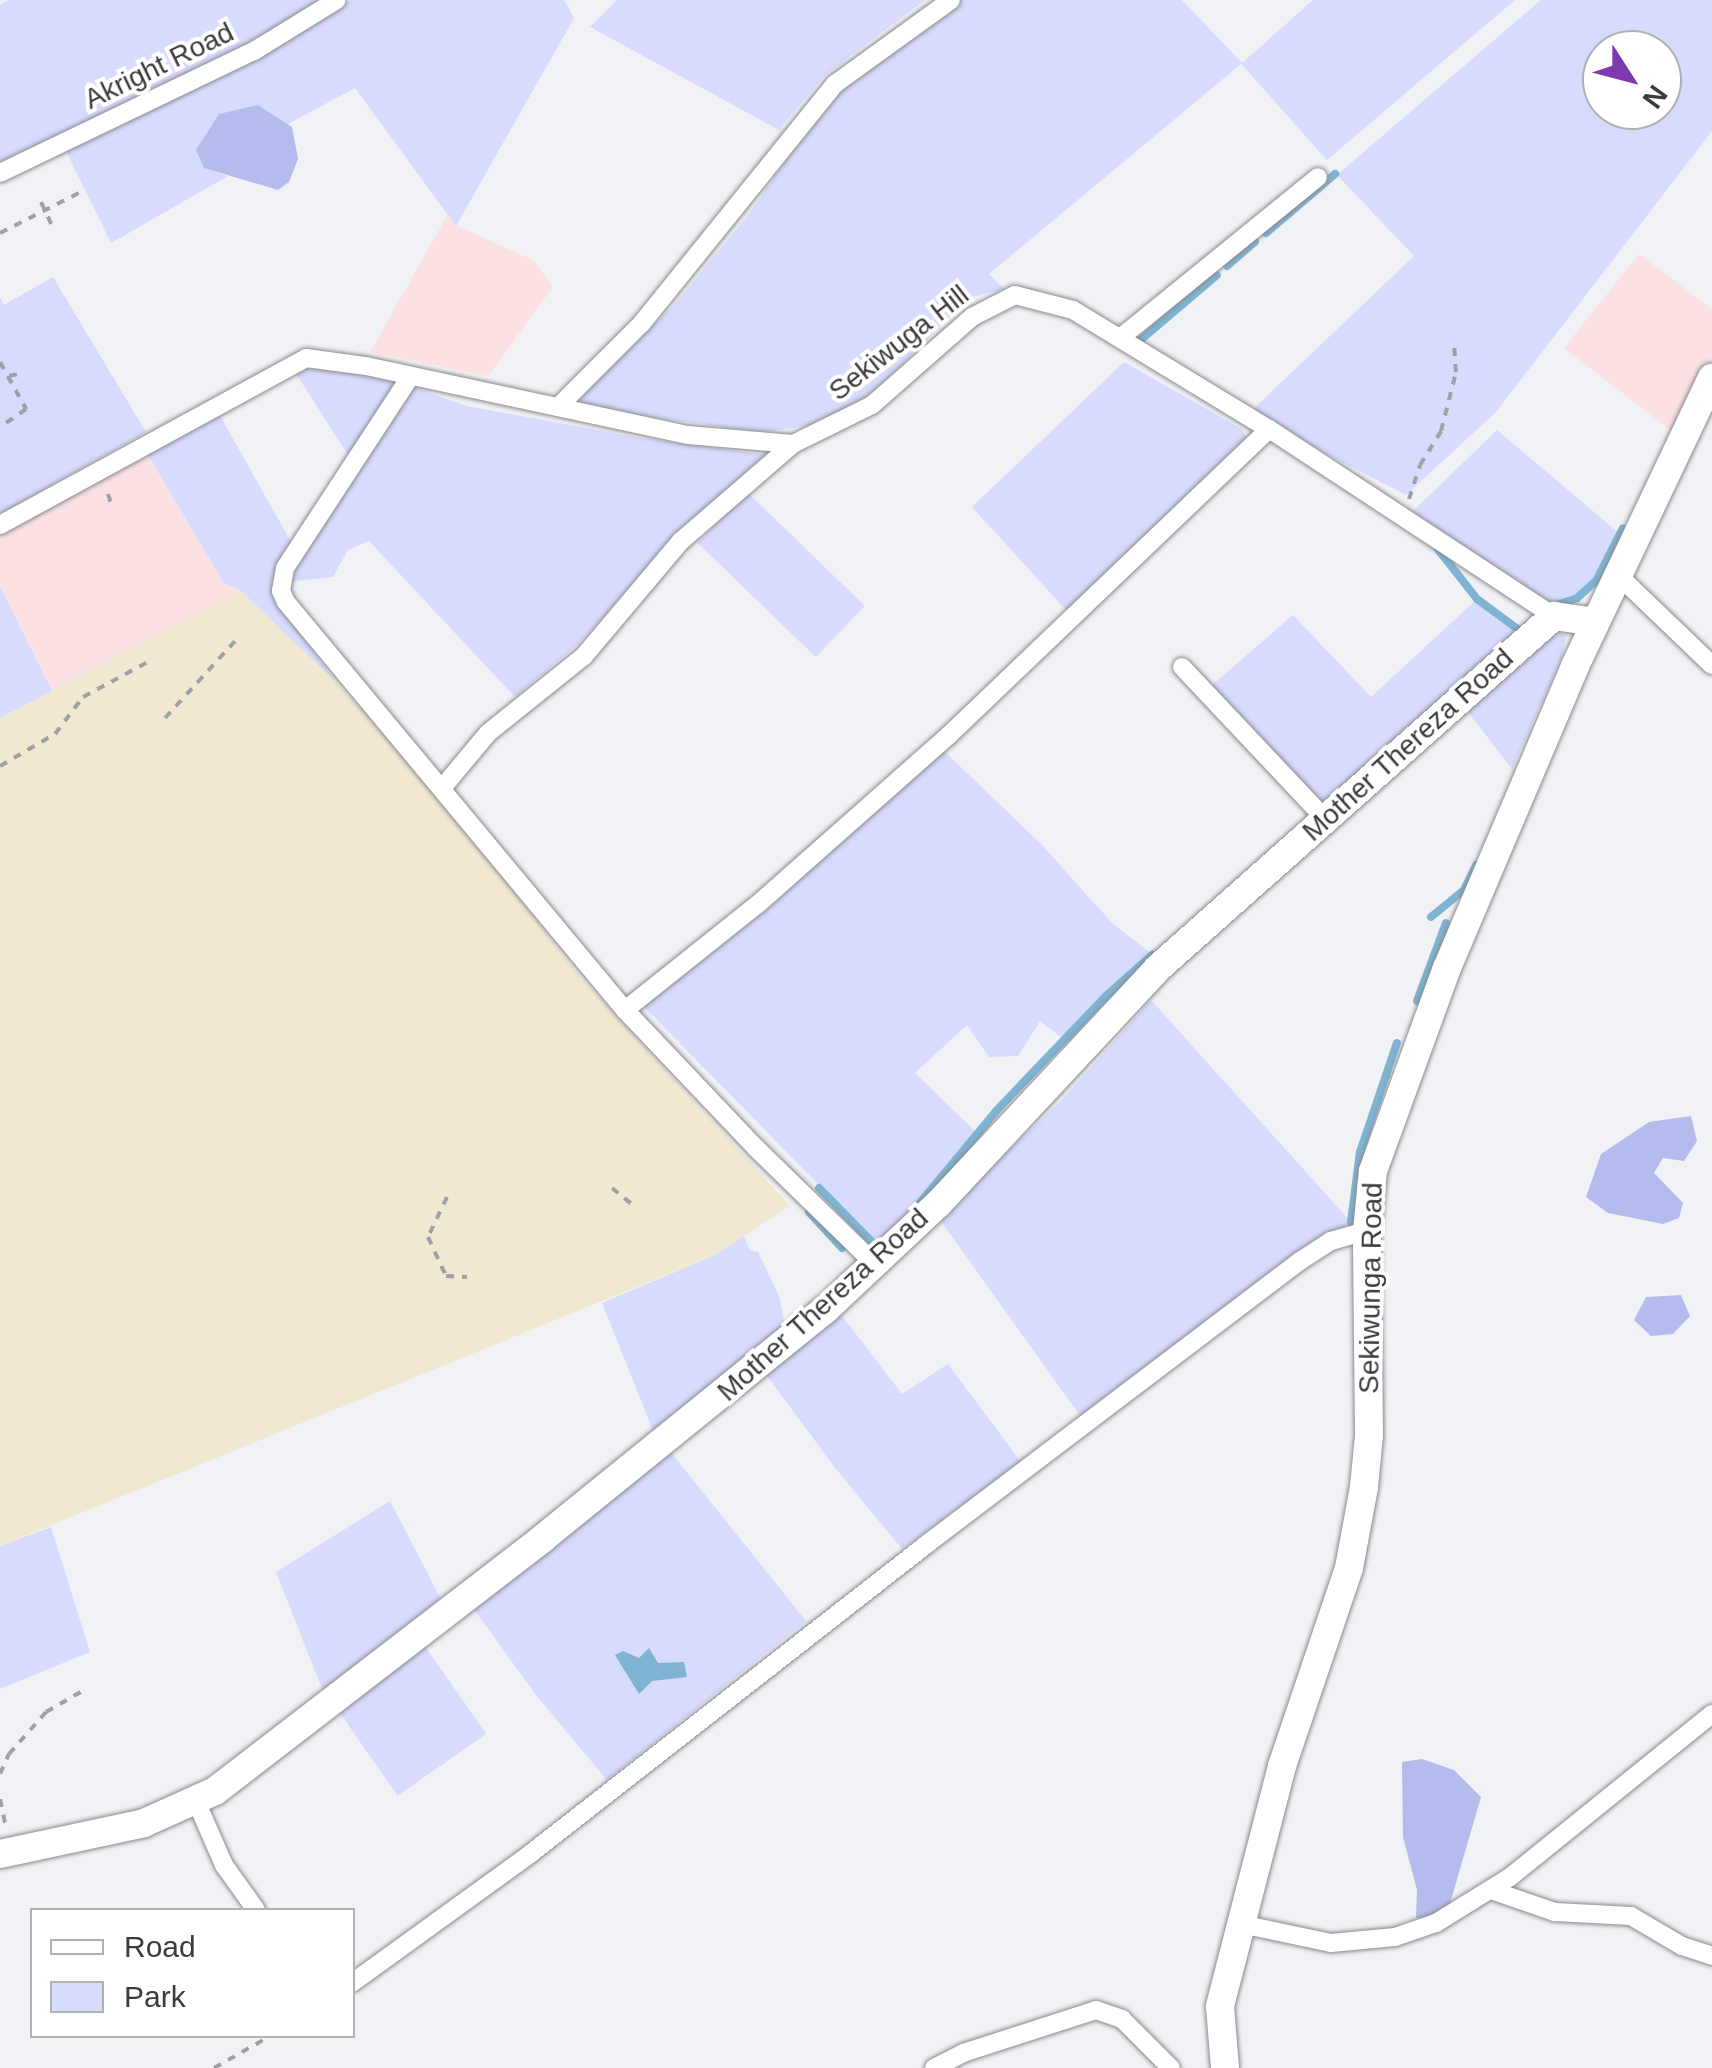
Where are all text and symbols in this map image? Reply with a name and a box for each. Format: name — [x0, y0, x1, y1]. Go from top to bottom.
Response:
street label: Akright Road — [79, 15, 239, 117]
north arrow — [1582, 30, 1682, 130]
text: N — [1637, 79, 1674, 114]
street label: Sekiwuga Hill — [822, 278, 976, 408]
street label: Mother Thereza Road — [1296, 641, 1520, 849]
street label: Sekiwunga Road — [1352, 1182, 1390, 1394]
street label: Mother Thereza Road — [711, 1201, 935, 1409]
legend — [30, 1908, 355, 2038]
text: Road — [124, 1930, 196, 1963]
text: Park — [124, 1980, 186, 2013]

